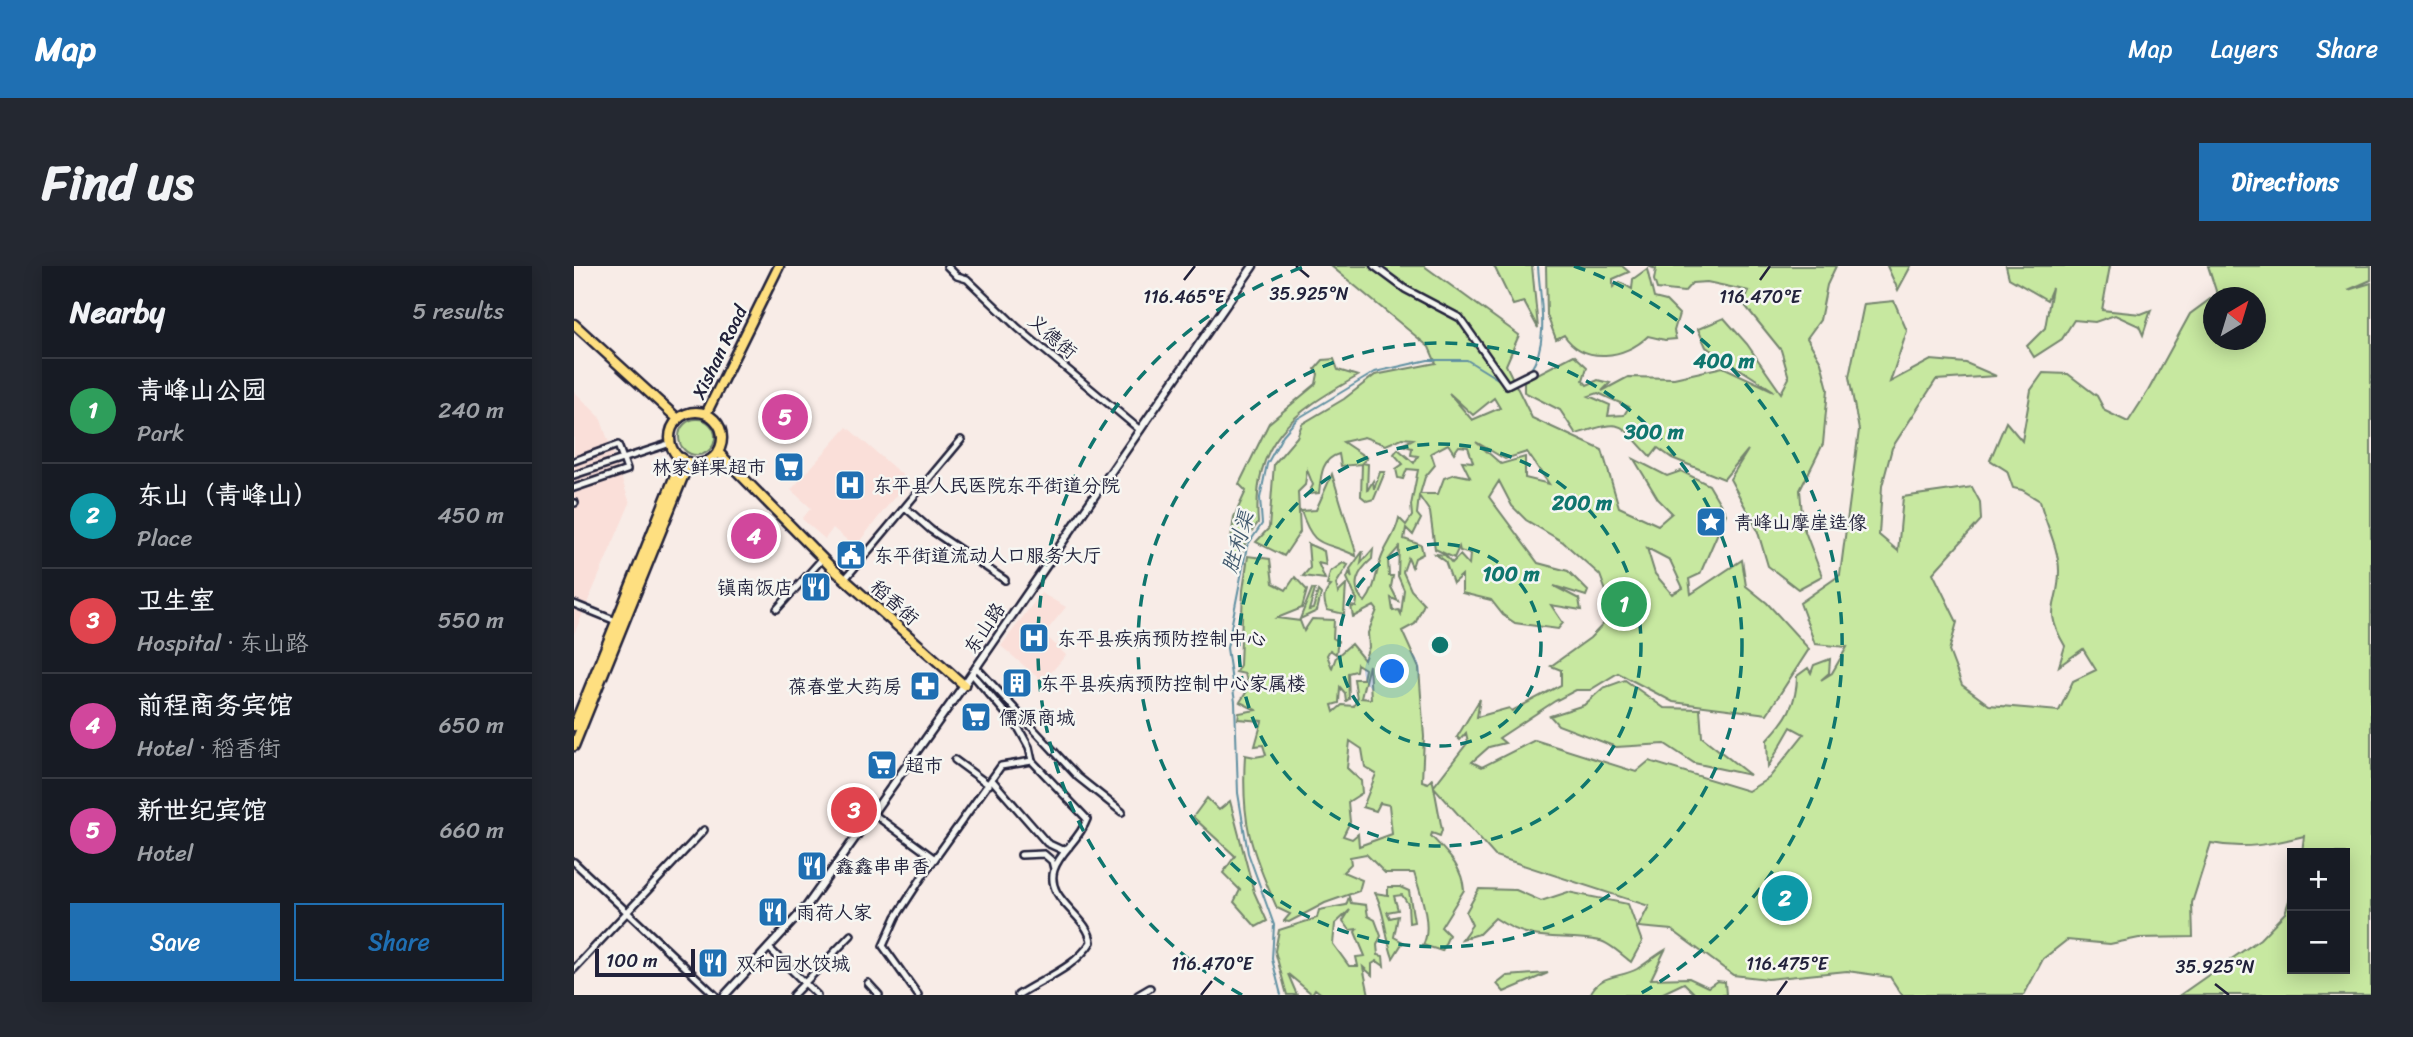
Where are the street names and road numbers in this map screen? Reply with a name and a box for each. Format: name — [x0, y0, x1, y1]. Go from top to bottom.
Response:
street label: Xishan Road — [682, 298, 757, 406]
street label: 义德街 — [1020, 305, 1085, 367]
street label: 稻香街 — [862, 571, 927, 634]
street label: 东山路 — [955, 595, 1014, 661]

